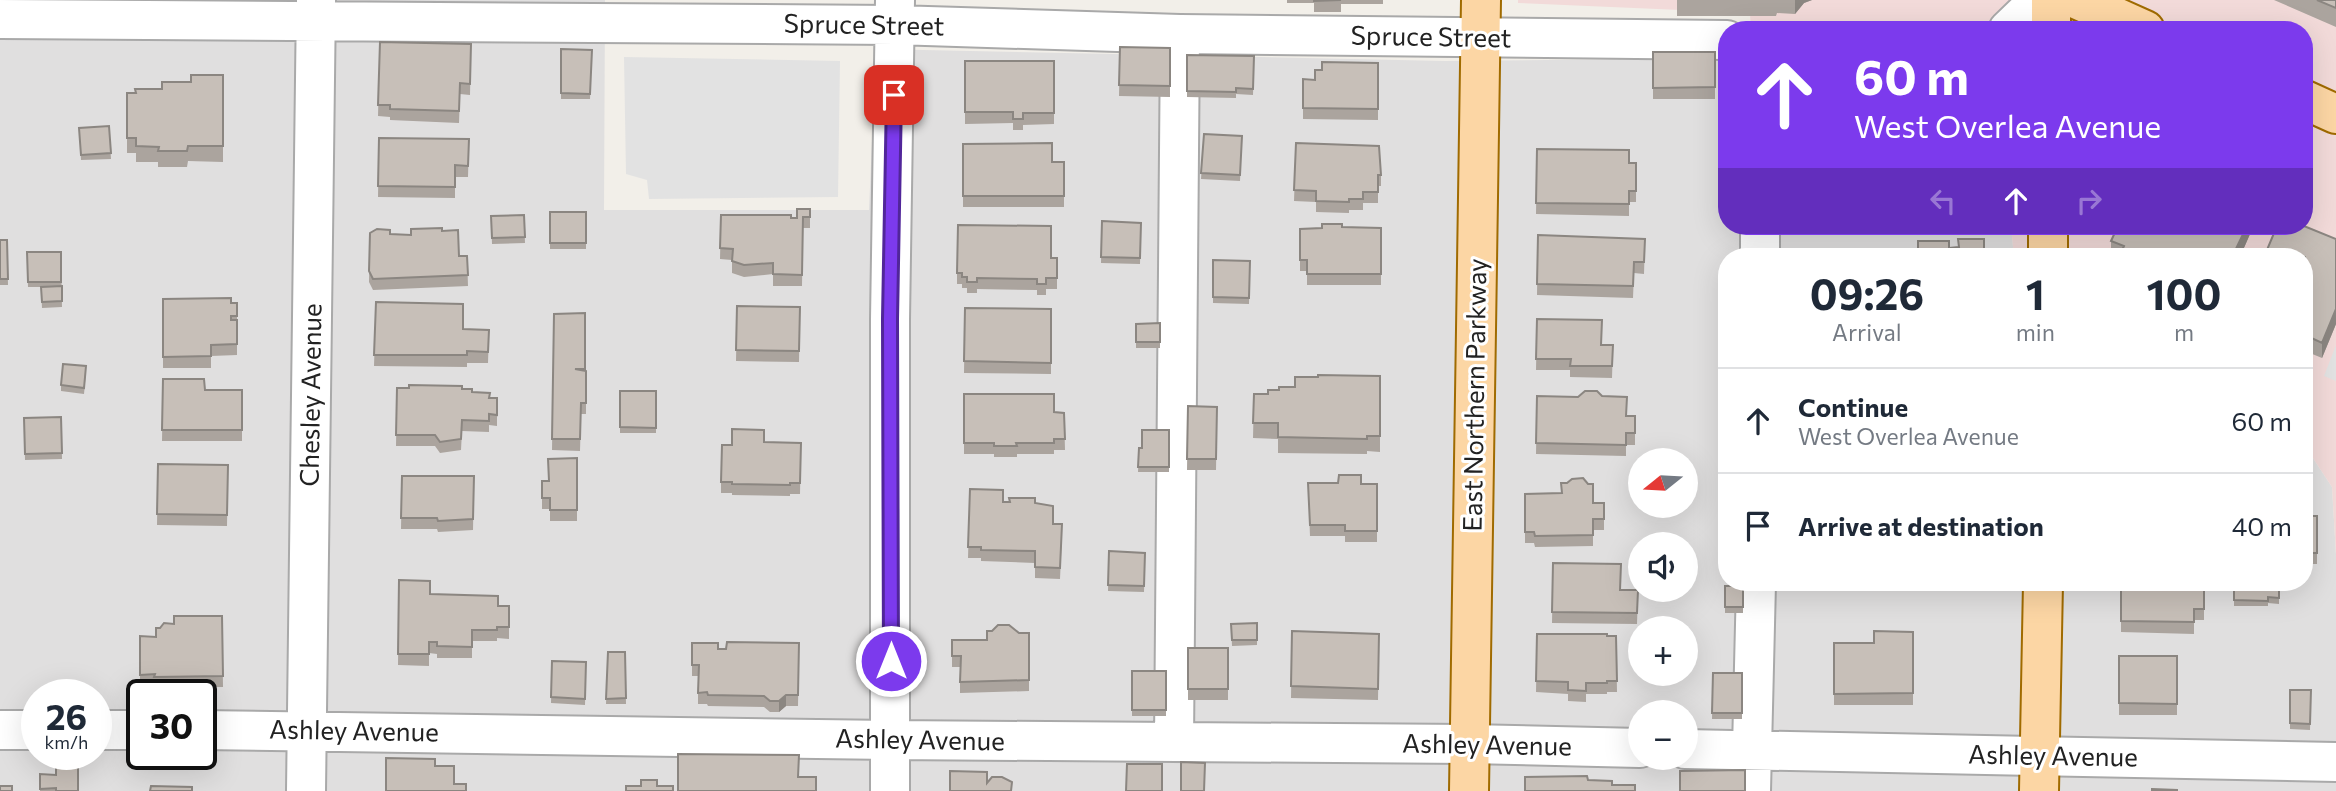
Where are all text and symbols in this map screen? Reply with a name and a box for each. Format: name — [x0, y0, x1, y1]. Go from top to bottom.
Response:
street label: Spruce Street — [783, 7, 945, 40]
street label: Spruce Street — [1350, 19, 1512, 52]
text: 60 m — [1854, 45, 1969, 105]
icon: ahead — [1739, 49, 1830, 140]
pin — [864, 65, 924, 125]
icon: arrive — [875, 76, 913, 114]
text: West Overlea Avenue — [1854, 105, 2161, 145]
icon: left — [1924, 182, 1962, 220]
icon: ahead — [1997, 182, 2035, 220]
icon: right — [2070, 182, 2108, 220]
street label: East Northern Parkway — [1456, 258, 1491, 532]
text: 09:26 — [1810, 267, 1924, 319]
text: 1 — [2026, 267, 2045, 319]
text: 100 — [2147, 267, 2221, 319]
street label: Chesley Avenue — [292, 303, 327, 487]
text: Arrival — [1832, 318, 1902, 346]
text: min — [2016, 318, 2055, 346]
text: m — [2174, 318, 2194, 346]
text: Continue — [1798, 391, 1908, 422]
icon: ahead — [1739, 402, 1777, 440]
text: 60 m — [2232, 405, 2292, 436]
text: West Overlea Avenue — [1798, 422, 2019, 450]
north arrow — [1628, 448, 1698, 518]
map controls — [1628, 448, 1698, 770]
icon: arrive — [1739, 507, 1777, 545]
text: Arrive at destination — [1798, 510, 2044, 541]
text: 40 m — [2232, 510, 2292, 541]
button: sound — [1628, 532, 1698, 602]
button: + — [1628, 616, 1698, 686]
position arrow — [854, 624, 928, 698]
speed limit sign: 30 — [126, 679, 217, 770]
text: 26 — [46, 694, 87, 737]
button: − — [1628, 700, 1698, 770]
street label: Ashley Avenue — [269, 713, 439, 746]
street label: Ashley Avenue — [835, 722, 1005, 755]
street label: Ashley Avenue — [1402, 727, 1572, 760]
text: km/h — [45, 731, 88, 753]
street label: Ashley Avenue — [1968, 738, 2138, 771]

